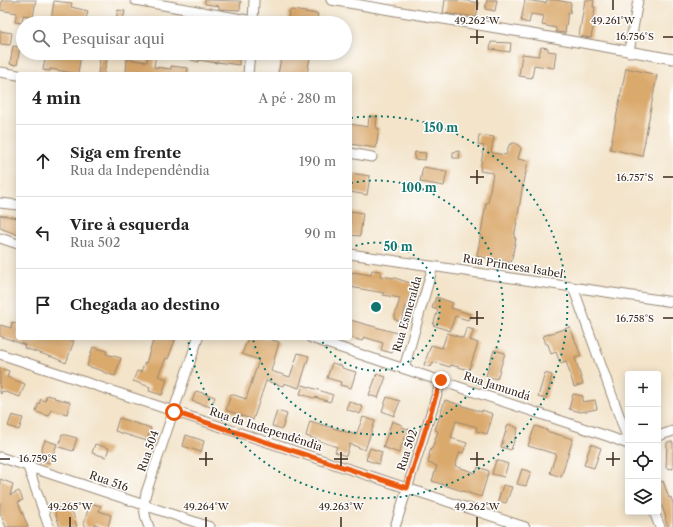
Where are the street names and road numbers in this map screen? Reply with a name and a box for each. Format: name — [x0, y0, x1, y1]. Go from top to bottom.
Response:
street label: Rua Princesa Isabel — [462, 251, 565, 281]
street label: Rua Esmeralda — [389, 274, 425, 354]
street label: Rua Jamundá — [462, 369, 532, 403]
street label: Rua da Independêndia — [208, 404, 324, 454]
street label: Rua 502 — [394, 428, 420, 472]
street label: Rua 504 — [134, 429, 162, 473]
street label: Rua 516 — [88, 468, 131, 494]

